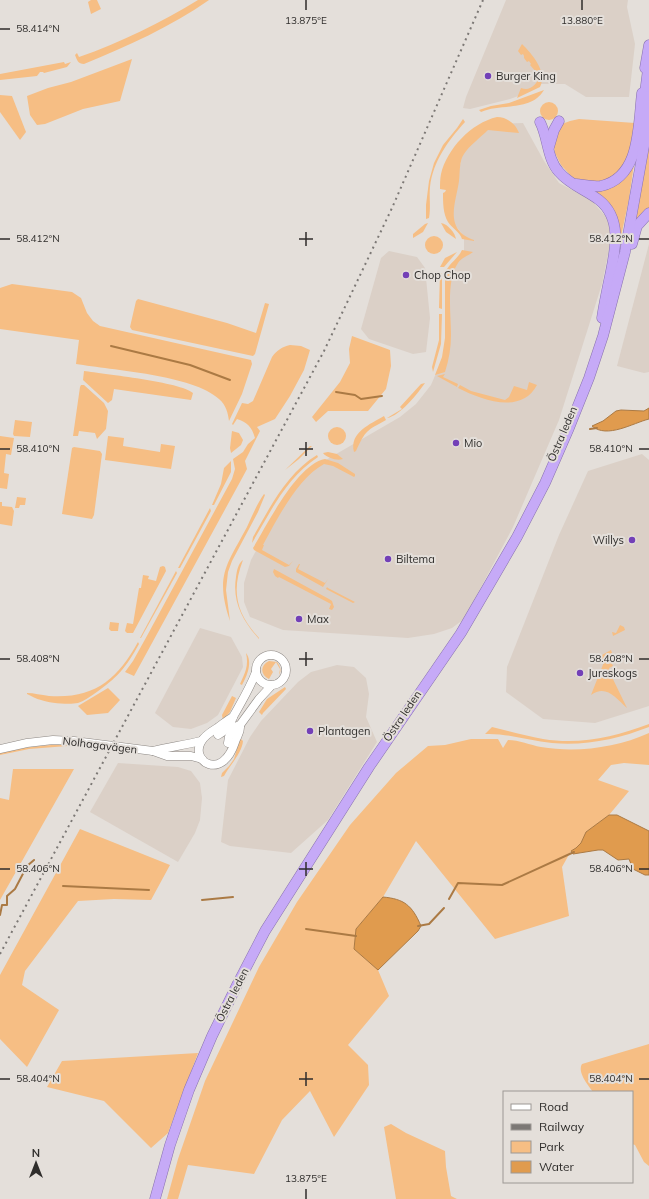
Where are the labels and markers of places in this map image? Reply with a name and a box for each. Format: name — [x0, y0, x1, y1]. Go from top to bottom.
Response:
place label: Burger King — [496, 69, 556, 83]
marker: Burger King — [483, 71, 493, 81]
place label: Chop Chop — [414, 268, 471, 282]
marker: Chop Chop — [401, 270, 411, 280]
place label: Mio — [464, 436, 482, 450]
marker: Mio — [451, 438, 461, 448]
place label: Willys — [593, 533, 624, 547]
marker: Willys — [627, 535, 637, 545]
place label: Biltema — [396, 552, 435, 566]
marker: Biltema — [383, 554, 393, 564]
place label: Max — [307, 612, 329, 626]
marker: Max — [294, 614, 304, 624]
place label: Jureskogs — [588, 666, 637, 680]
marker: Jureskogs — [575, 668, 585, 678]
place label: Plantagen — [318, 724, 370, 738]
marker: Plantagen — [305, 726, 315, 736]

